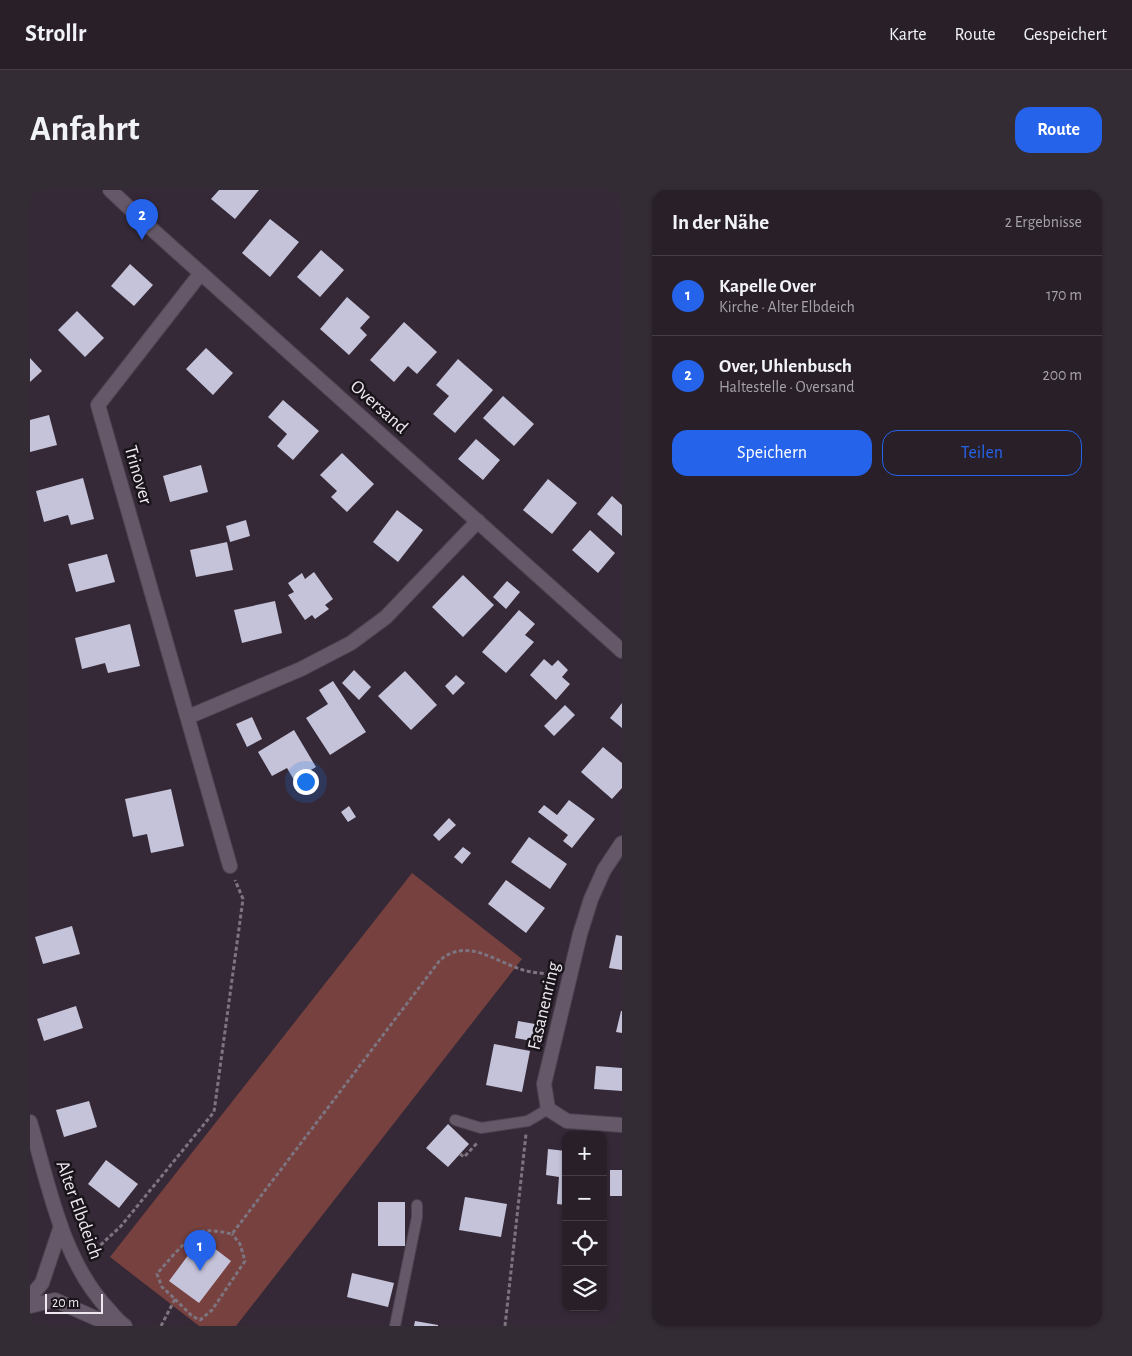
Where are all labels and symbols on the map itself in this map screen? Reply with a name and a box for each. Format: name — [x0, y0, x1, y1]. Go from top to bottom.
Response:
pin: 2 — [126, 199, 158, 240]
street label: Oversand — [347, 377, 411, 438]
street label: Trinover — [121, 443, 155, 507]
your location — [293, 769, 319, 795]
street label: Fasanenring — [525, 959, 564, 1052]
street label: Alter Elbdeich — [52, 1158, 106, 1262]
pin: 1 — [184, 1230, 216, 1271]
scale bar — [45, 1291, 102, 1314]

